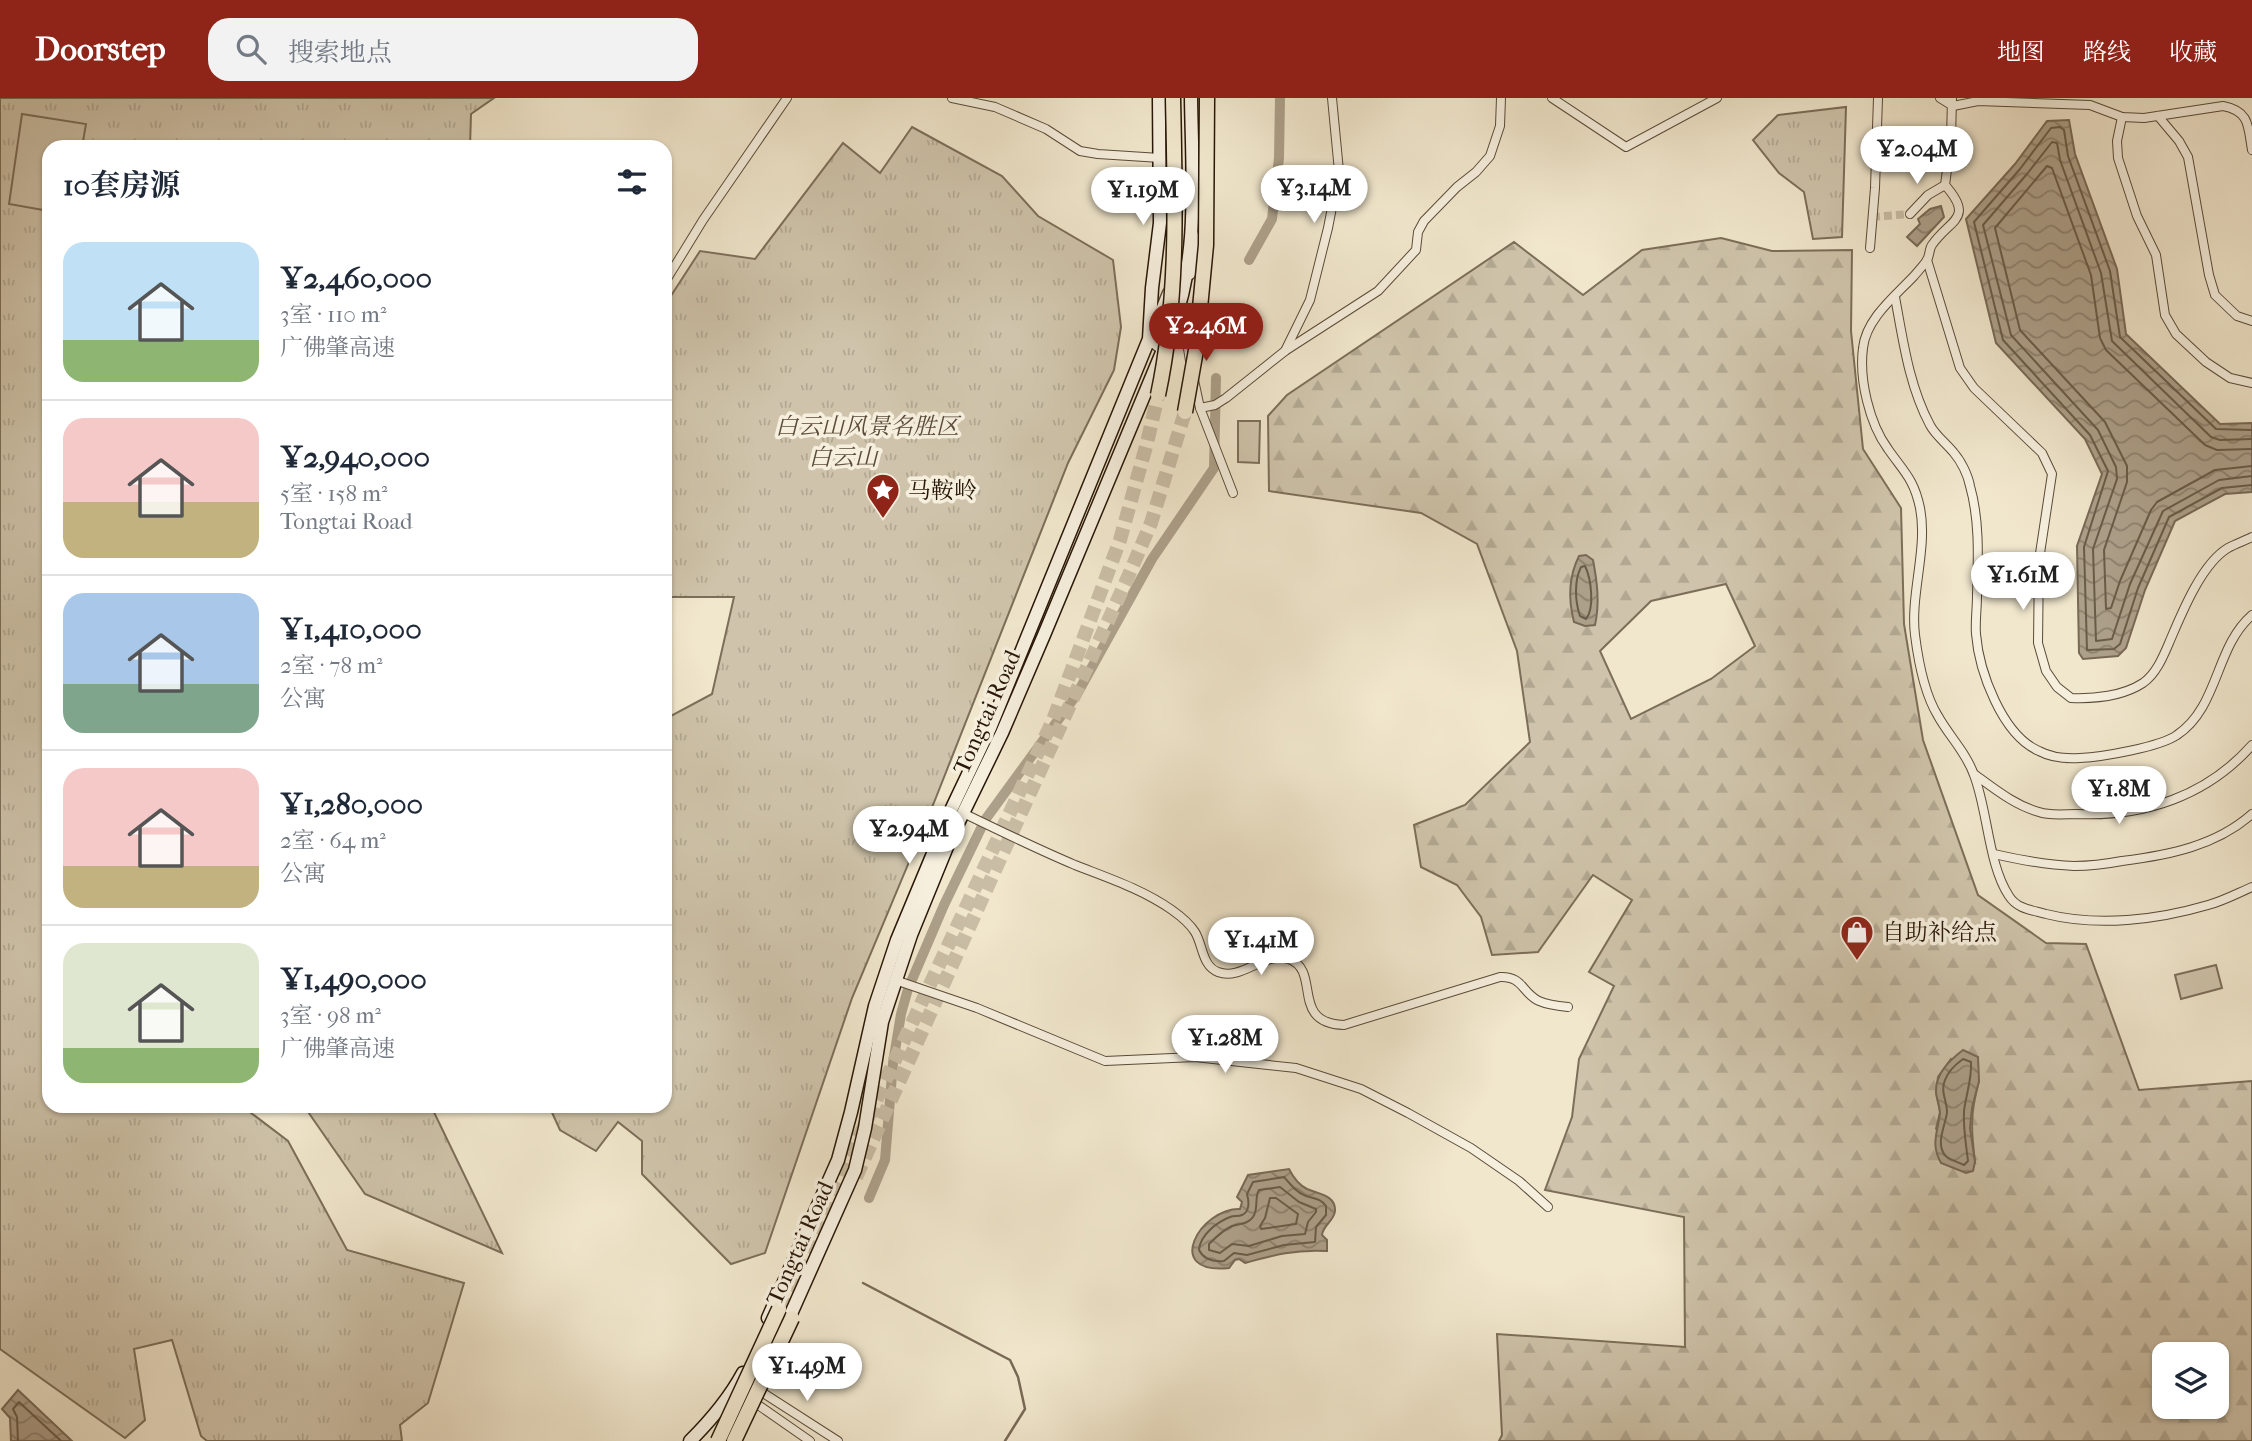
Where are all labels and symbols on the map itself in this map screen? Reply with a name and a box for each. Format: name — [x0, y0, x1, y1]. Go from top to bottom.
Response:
pin: ¥2.04M — [1860, 126, 1974, 186]
pin: ¥3.14M — [1257, 166, 1371, 225]
pin: ¥1.19M — [1086, 167, 1200, 227]
pin: ¥2.46M — [1149, 303, 1263, 363]
park label: 白云山风景名胜区 — [775, 413, 962, 440]
park label: 白云山 — [809, 444, 880, 471]
place icon: 马鞍岭 — [864, 471, 902, 520]
place label: 马鞍岭 — [908, 477, 977, 504]
pin: ¥1.61M — [1966, 552, 2080, 612]
street label: Tongtai Road — [948, 645, 1026, 778]
pin: ¥1.8M — [2070, 766, 2168, 826]
pin: ¥2.94M — [852, 806, 966, 866]
shop icon: 自助补给点 — [1838, 913, 1876, 962]
pin: ¥1.41M — [1204, 918, 1318, 977]
place label: 自助补给点 — [1882, 919, 1997, 946]
pin: ¥1.28M — [1168, 1016, 1282, 1075]
street label: Tongtai Road — [761, 1176, 839, 1309]
pin: ¥1.49M — [750, 1344, 864, 1403]

